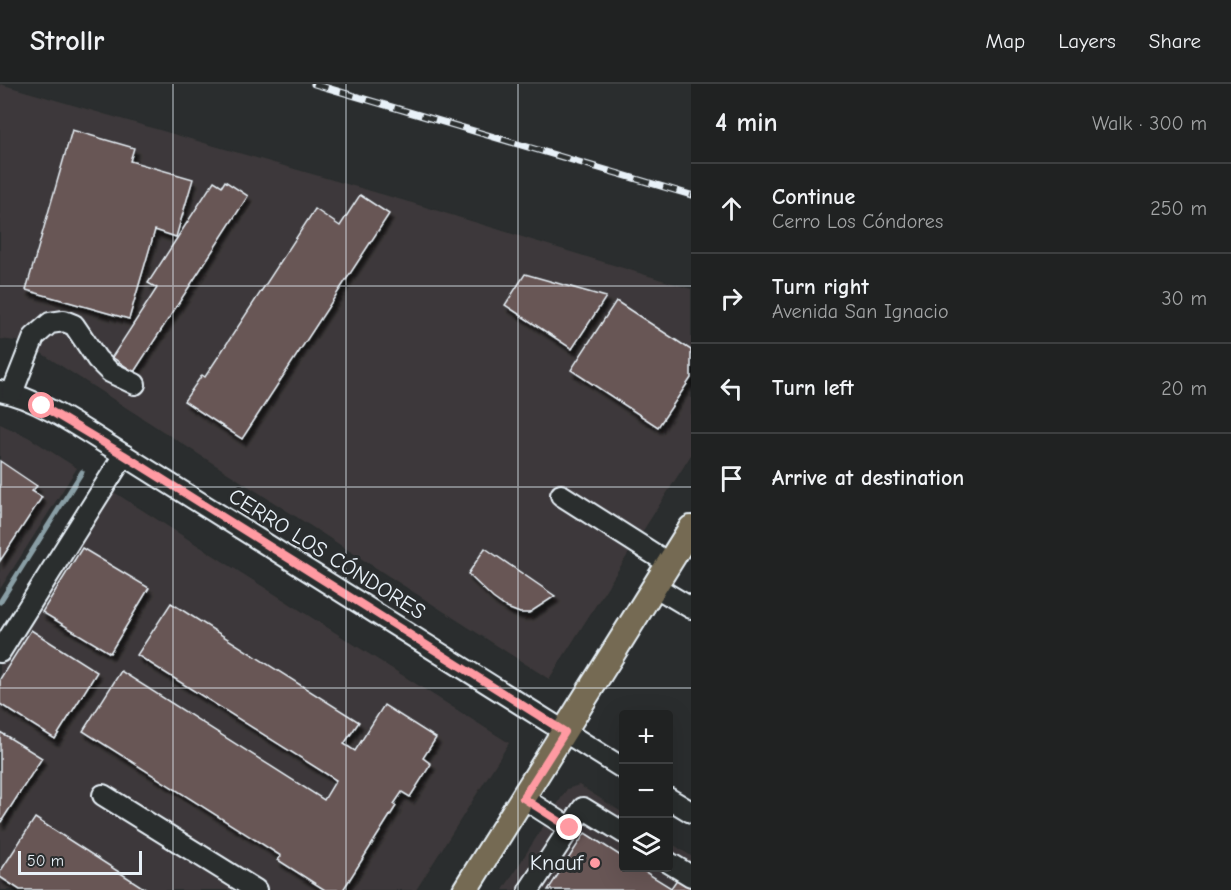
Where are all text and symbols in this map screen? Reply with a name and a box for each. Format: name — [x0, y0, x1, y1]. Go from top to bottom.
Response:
text: Strollr — [30, 25, 104, 57]
text: Map — [986, 29, 1025, 53]
text: Layers — [1058, 29, 1116, 53]
text: Share — [1149, 29, 1201, 53]
text: 4 min — [715, 108, 778, 138]
text: Walk · 300 m — [1092, 112, 1207, 135]
text: Continue — [772, 184, 855, 210]
icon: ahead — [715, 192, 748, 225]
text: 250 m — [1150, 197, 1207, 220]
text: Cerro Los Cóndores — [772, 210, 943, 233]
text: Turn right — [772, 274, 869, 300]
icon: right — [715, 282, 748, 315]
text: 30 m — [1161, 287, 1207, 310]
text: Avenida San Ignacio — [772, 300, 948, 323]
icon: left — [715, 372, 748, 405]
text: Turn left — [772, 375, 854, 401]
text: 20 m — [1161, 377, 1207, 400]
route start — [28, 392, 54, 418]
icon: arrive — [715, 462, 748, 495]
text: Arrive at destination — [772, 465, 964, 491]
street label: CERRO LOS CÓNDORES — [224, 483, 430, 625]
map controls — [619, 710, 673, 872]
button: + — [619, 710, 673, 764]
button: − — [619, 764, 673, 818]
route end — [556, 814, 582, 840]
button: layers — [619, 818, 673, 872]
scale bar — [18, 848, 142, 876]
place label: Knauf — [530, 850, 585, 876]
text: 50 m — [27, 852, 64, 870]
marker: Knauf — [588, 856, 602, 870]

